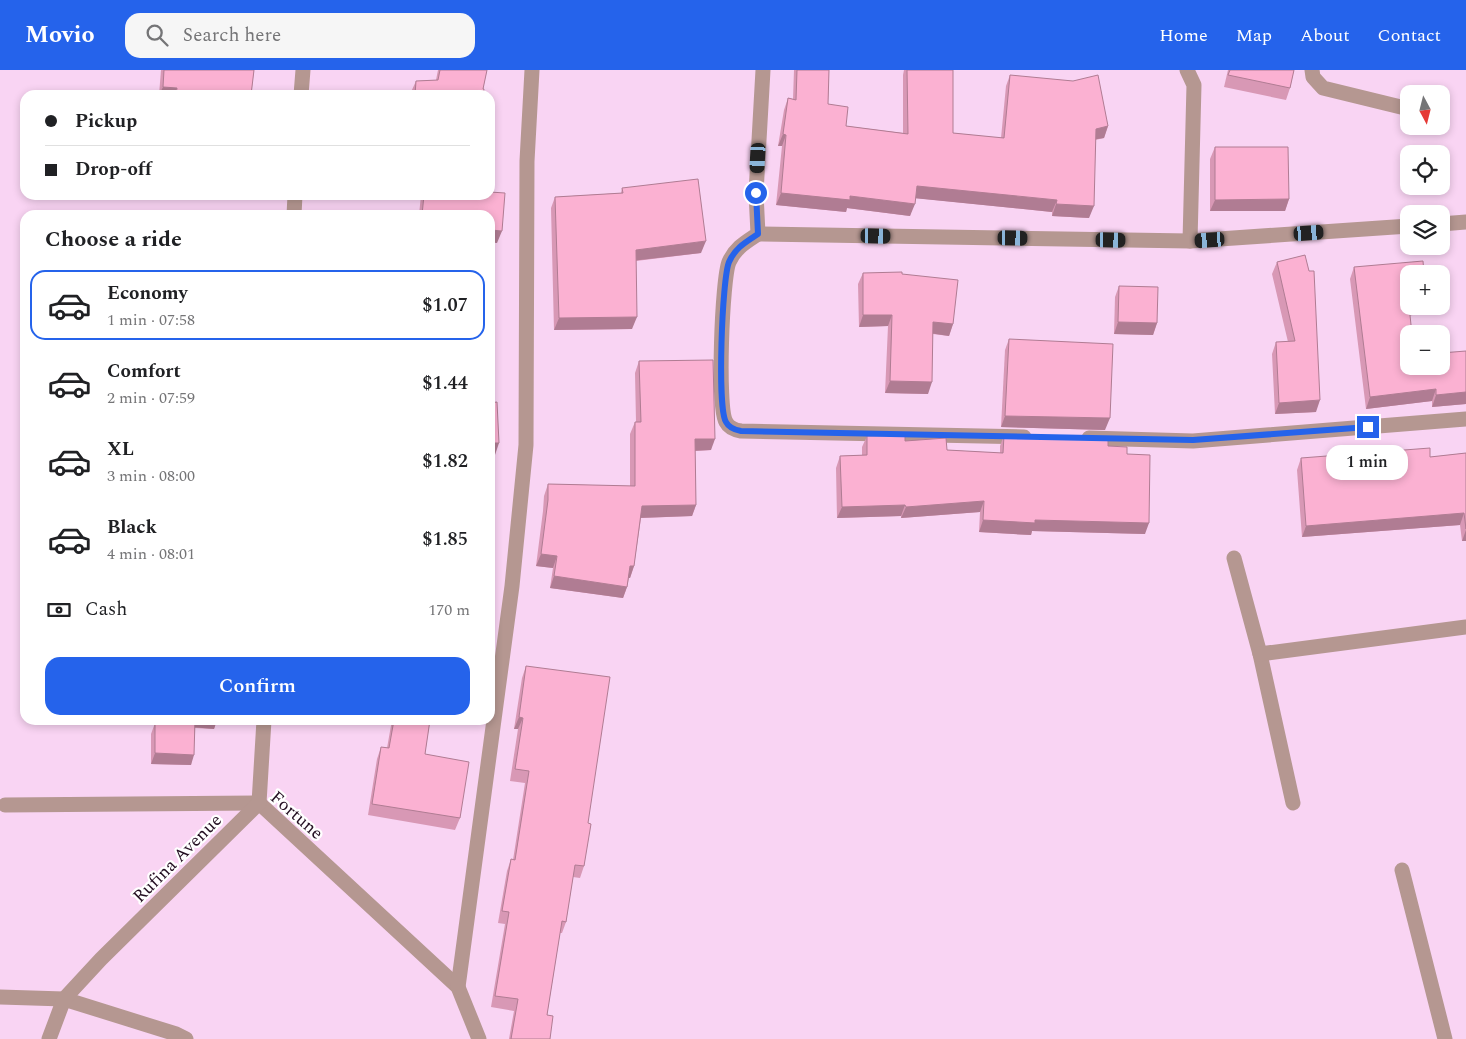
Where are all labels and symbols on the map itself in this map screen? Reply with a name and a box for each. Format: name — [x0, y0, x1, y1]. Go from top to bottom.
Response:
north arrow — [1400, 85, 1450, 135]
car — [749, 143, 766, 173]
route start — [745, 182, 767, 204]
car — [1293, 224, 1324, 242]
car — [860, 228, 891, 244]
car — [997, 230, 1028, 246]
car — [1194, 231, 1225, 249]
car — [1095, 232, 1126, 248]
route end — [1357, 416, 1379, 438]
callout: 1 min — [1327, 444, 1409, 480]
street label: Fortune — [264, 785, 329, 846]
street label: Rufina Avenue — [126, 807, 228, 909]

